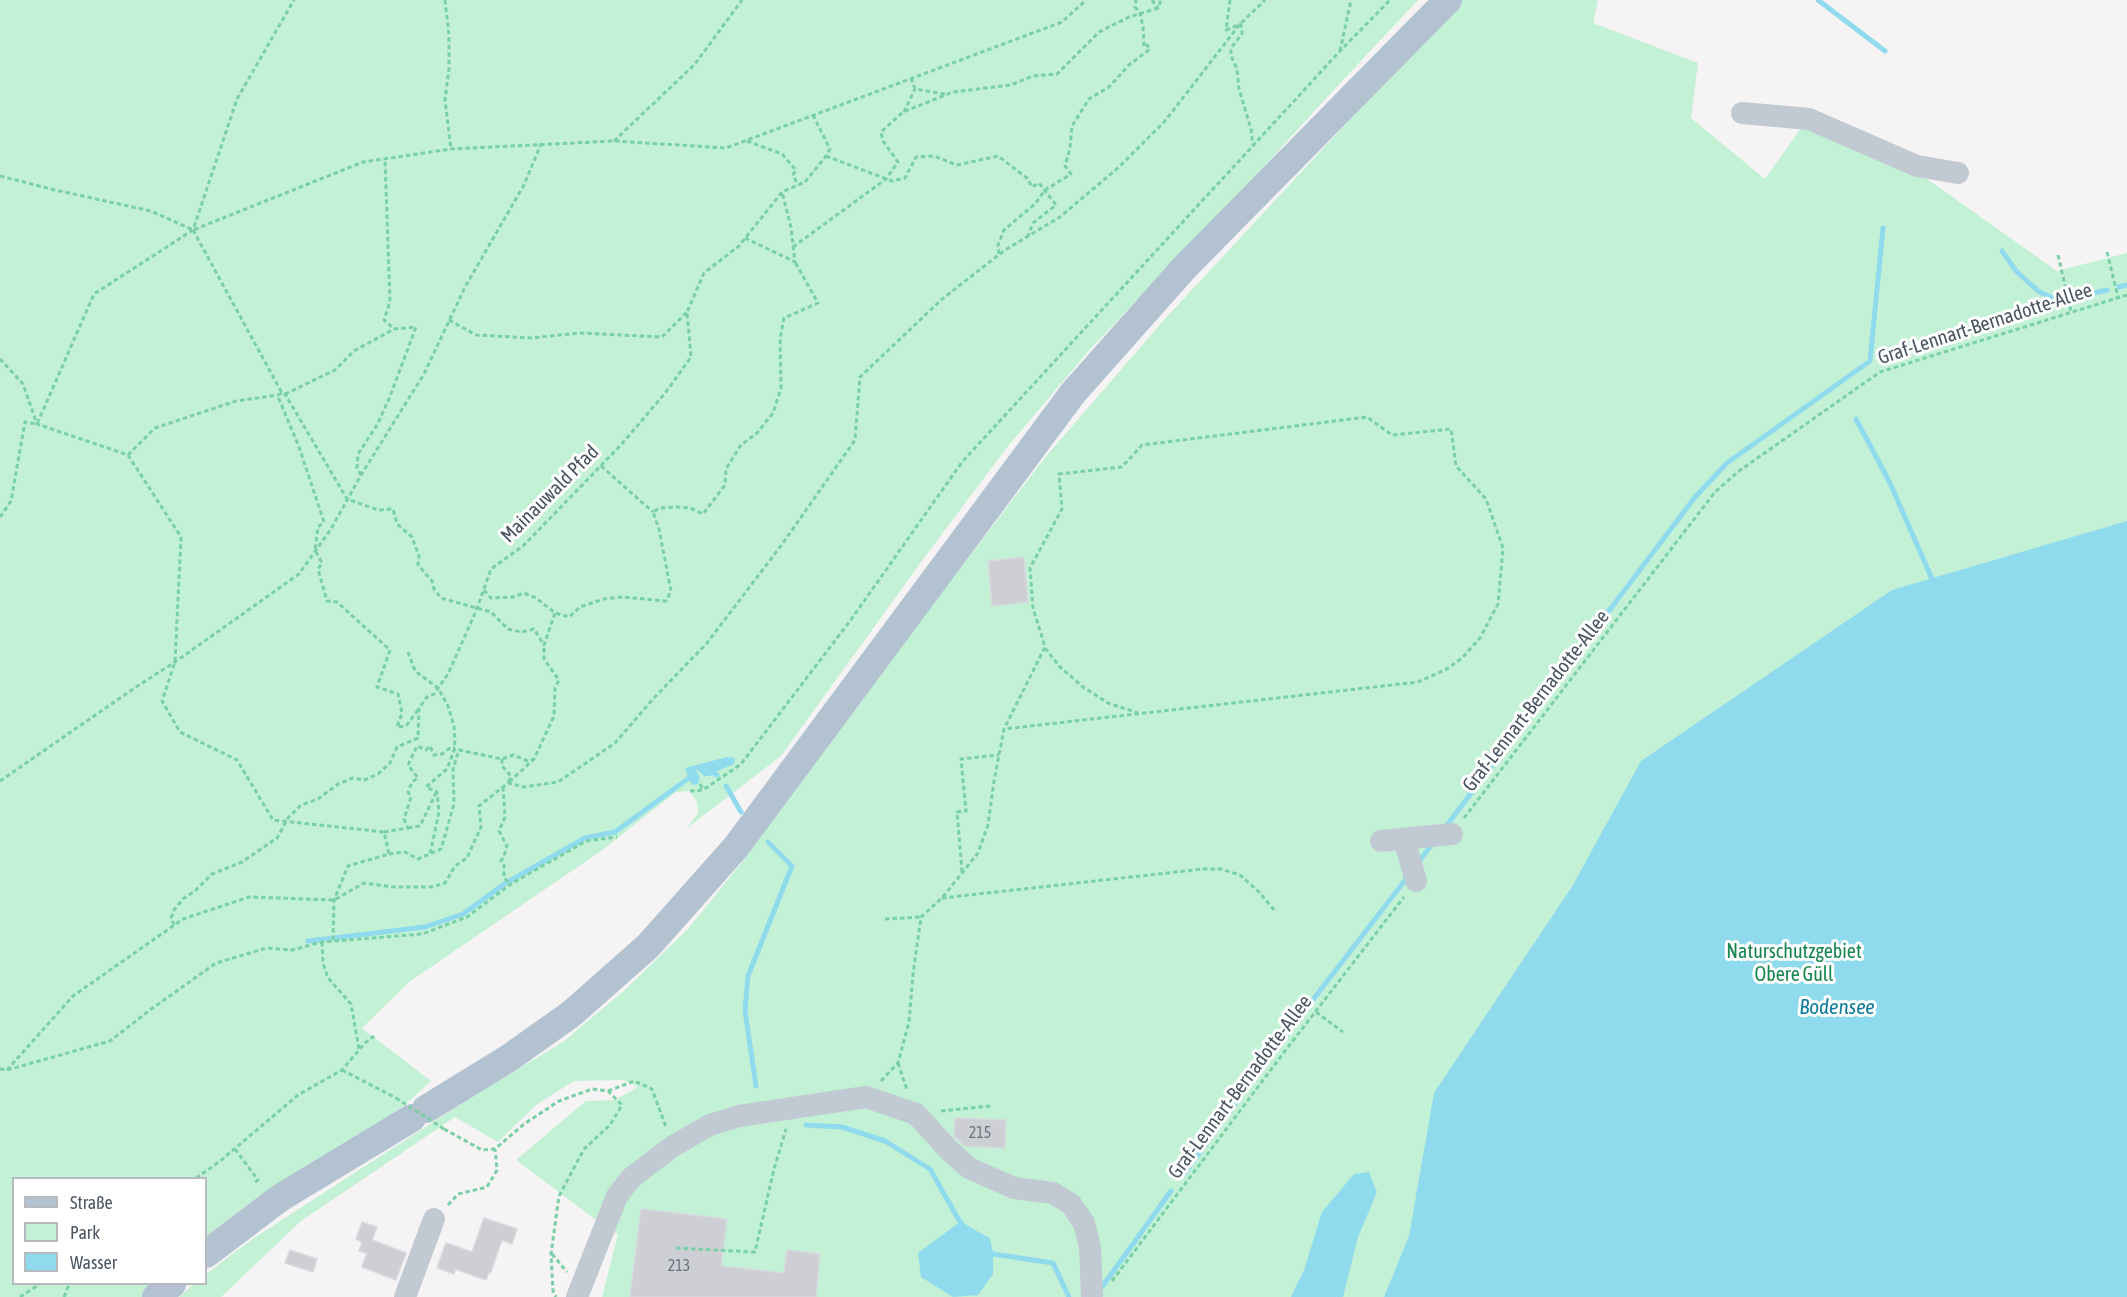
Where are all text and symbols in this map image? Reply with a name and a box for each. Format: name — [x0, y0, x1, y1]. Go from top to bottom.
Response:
street label: Graf-Lennart-Bernadotte-Allee — [1875, 278, 2095, 370]
street label: Mainauwald Pfad — [496, 440, 604, 548]
street label: Graf-Lennart-Bernadotte-Allee — [1458, 605, 1614, 797]
park label: Naturschutzgebiet Obere Güll — [1726, 940, 1862, 987]
street label: Graf-Lennart-Bernadotte-Allee — [1163, 990, 1317, 1184]
water label: Bodensee — [1799, 994, 1875, 1020]
house number: 215 — [969, 1123, 991, 1143]
legend — [12, 1177, 207, 1285]
text: Straße — [70, 1192, 113, 1213]
text: Park — [70, 1222, 100, 1243]
text: Wasser — [70, 1252, 117, 1273]
house number: 213 — [668, 1256, 690, 1276]

